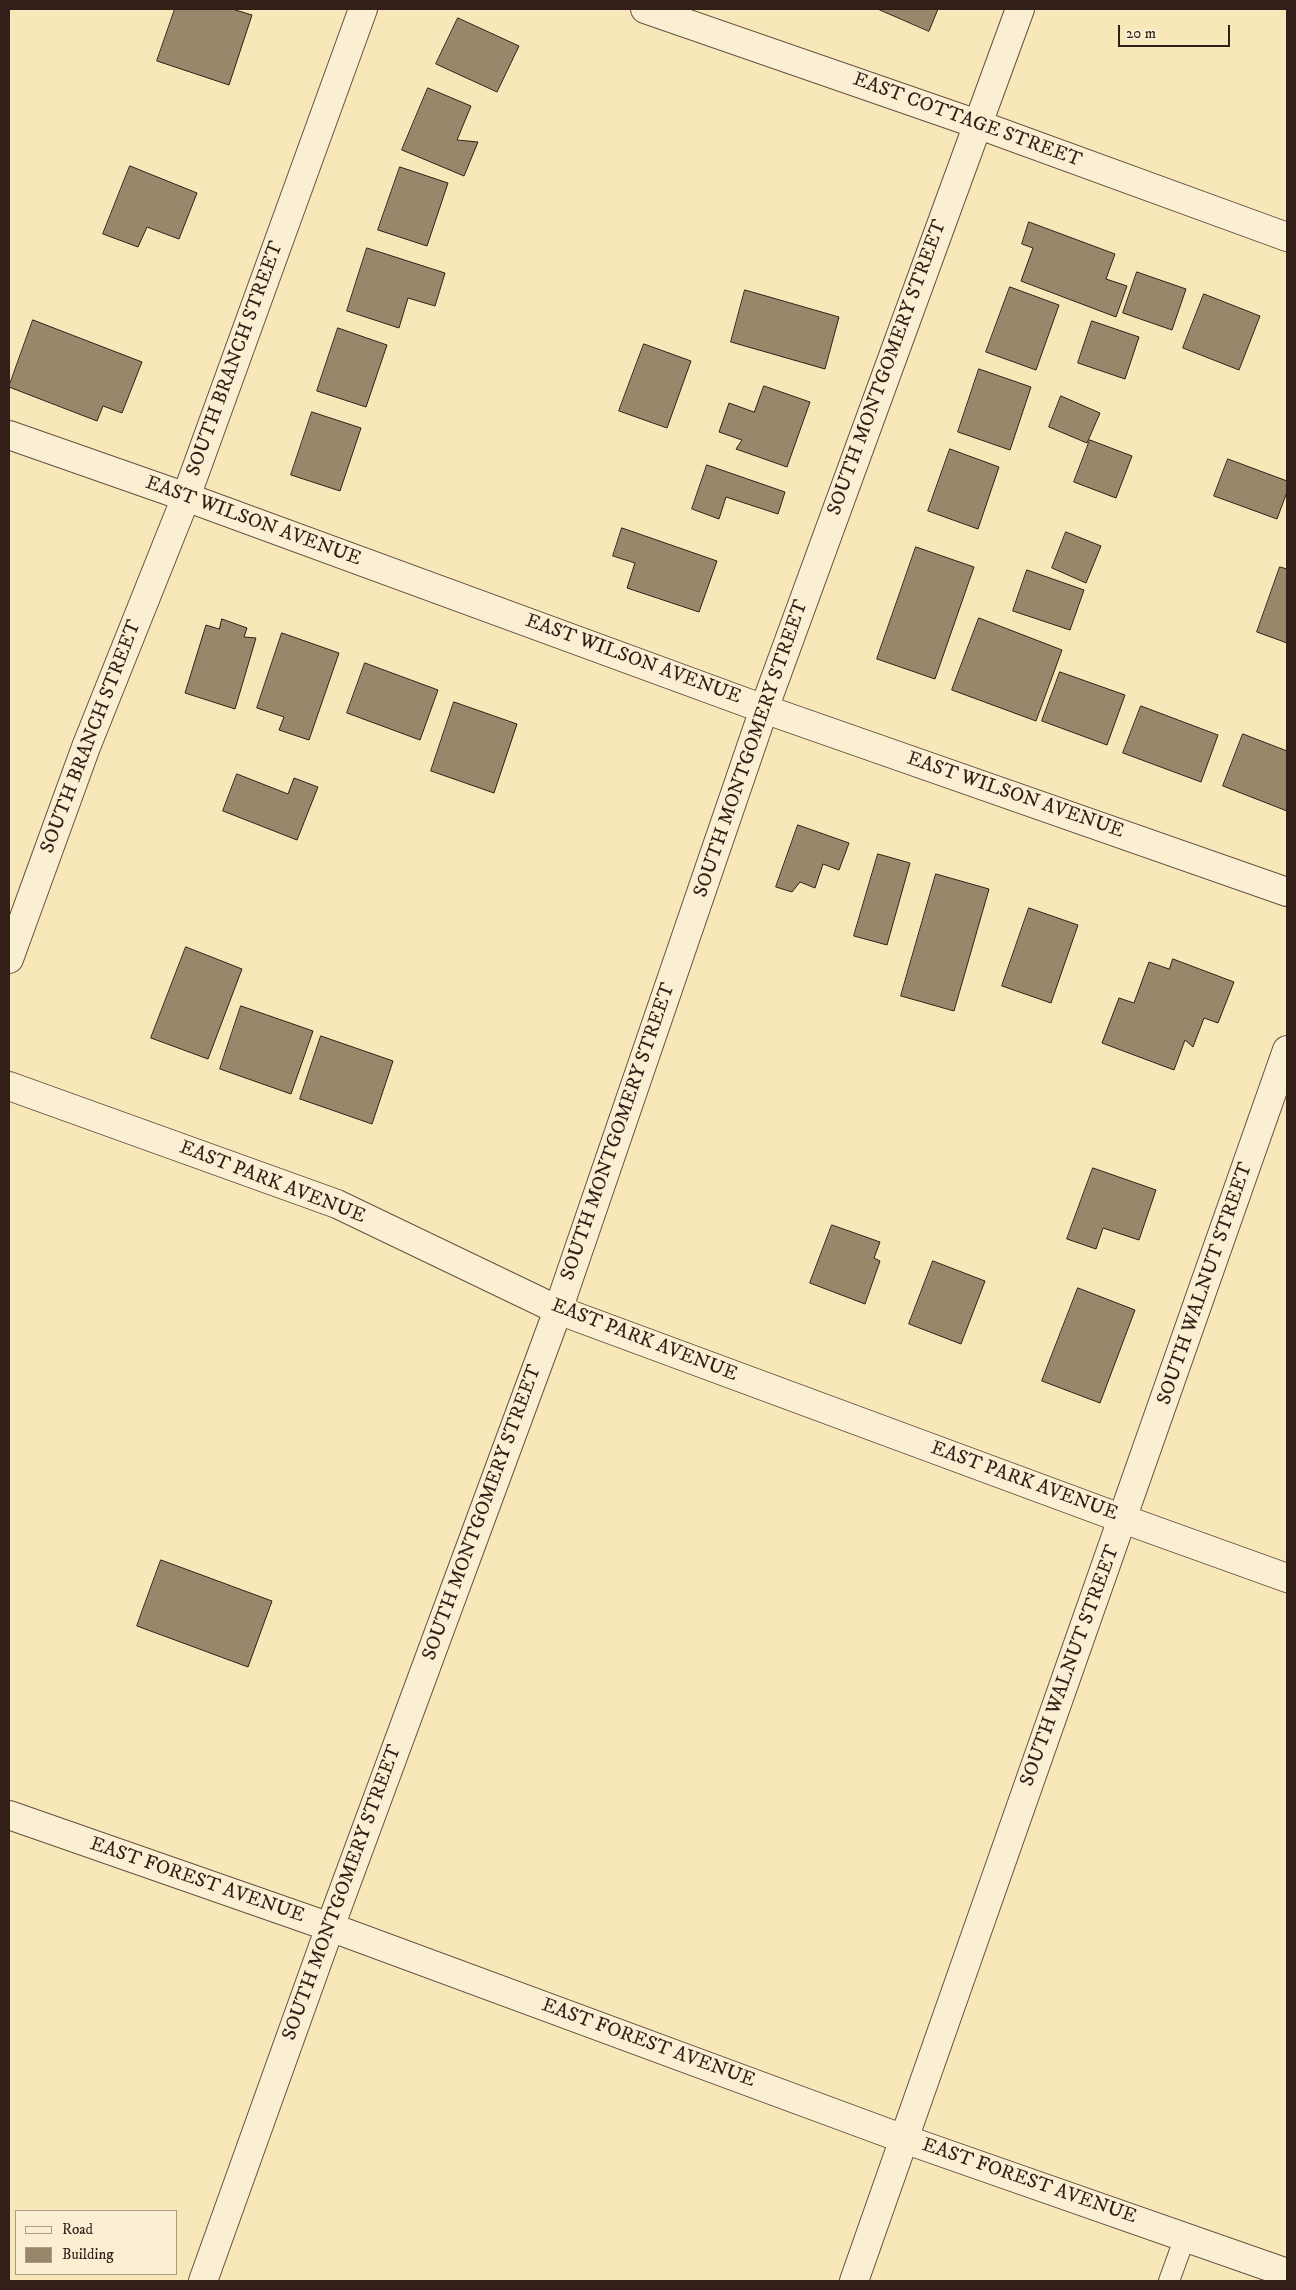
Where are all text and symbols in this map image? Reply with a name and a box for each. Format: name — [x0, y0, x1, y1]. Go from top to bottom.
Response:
scale bar — [1121, 15, 1234, 47]
text: 20 m — [1126, 24, 1156, 43]
street label: EAST COTTAGE STREET — [849, 68, 1085, 174]
street label: SOUTH MONTGOMERY STREET — [823, 217, 953, 519]
street label: SOUTH BRANCH STREET — [182, 238, 290, 480]
street label: EAST WILSON AVENUE — [142, 472, 364, 572]
street label: SOUTH MONTGOMERY STREET — [690, 597, 814, 901]
street label: EAST WILSON AVENUE — [522, 610, 744, 710]
street label: SOUTH BRANCH STREET — [36, 617, 148, 857]
street label: EAST WILSON AVENUE — [903, 748, 1127, 844]
street label: SOUTH MONTGOMERY STREET — [557, 980, 681, 1284]
street label: EAST PARK AVENUE — [176, 1136, 368, 1230]
street label: SOUTH WALNUT STREET — [1153, 1160, 1259, 1408]
street label: EAST PARK AVENUE — [548, 1294, 740, 1388]
street label: SOUTH MONTGOMERY STREET — [418, 1362, 548, 1664]
street label: EAST PARK AVENUE — [927, 1437, 1121, 1527]
street label: SOUTH WALNUT STREET — [1016, 1542, 1126, 1790]
street label: SOUTH MONTGOMERY STREET — [278, 1742, 408, 2044]
street label: EAST FOREST AVENUE — [86, 1833, 308, 1929]
street label: EAST FOREST AVENUE — [538, 1994, 758, 2094]
street label: EAST FOREST AVENUE — [918, 2134, 1140, 2230]
legend — [15, 2210, 178, 2275]
text: Road — [62, 2220, 93, 2239]
text: Building — [62, 2245, 114, 2264]

